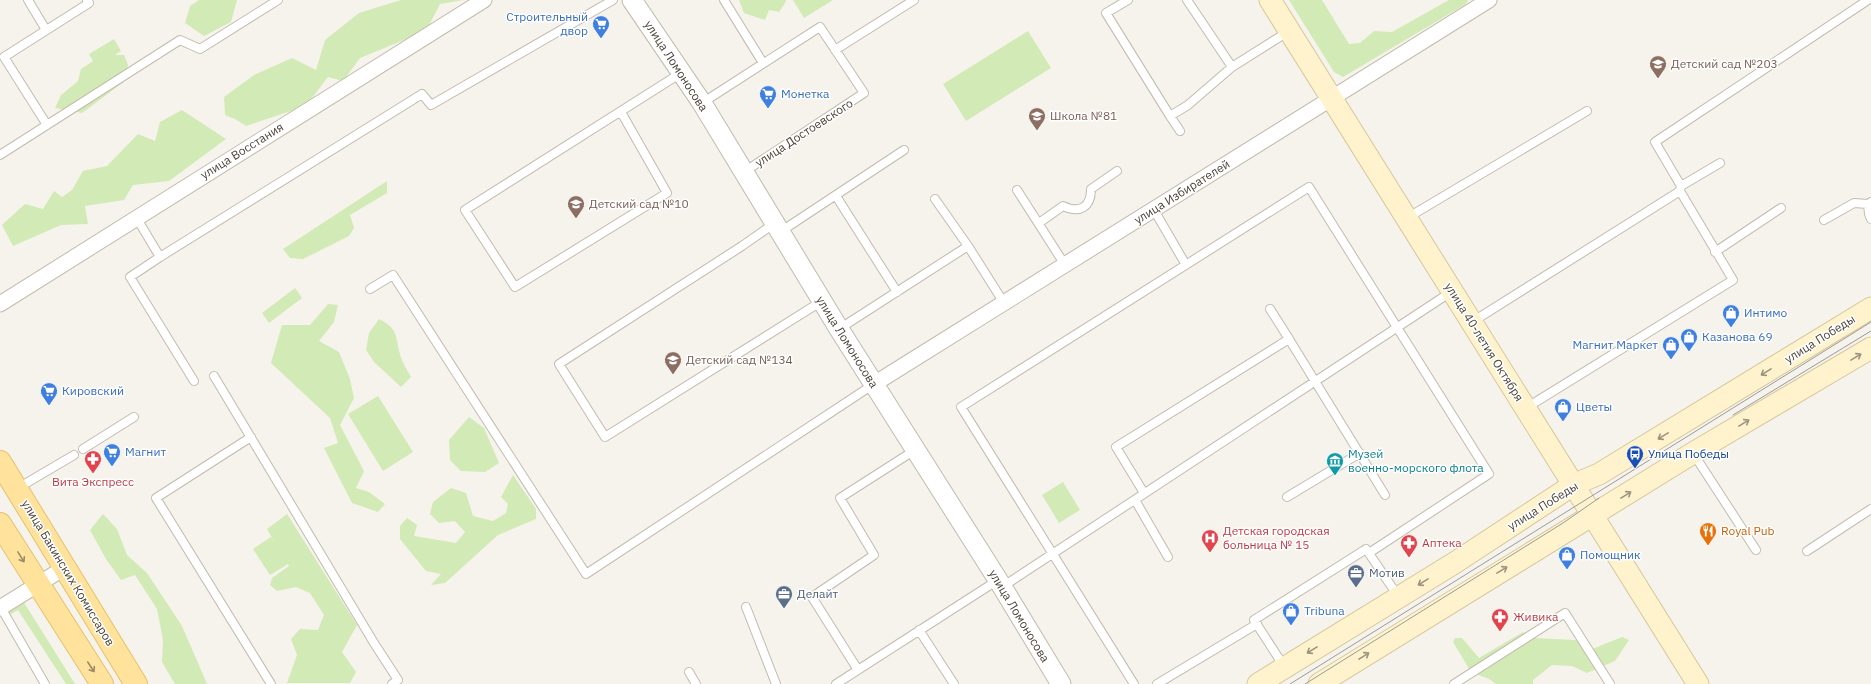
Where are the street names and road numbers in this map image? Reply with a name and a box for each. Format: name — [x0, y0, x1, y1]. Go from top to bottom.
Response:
street label: улица Ломоносова — [641, 17, 712, 115]
street label: улица Достоевского — [752, 95, 856, 170]
street label: улица Восстания — [197, 119, 286, 182]
street label: улица Избирателей — [1131, 156, 1232, 227]
street label: улица 40-летия Октября — [1442, 280, 1527, 404]
street label: улица Ломоносова — [813, 293, 882, 391]
street label: улица Победы — [1782, 311, 1858, 366]
street label: улица Победы — [1505, 478, 1581, 533]
street label: улица Бакинских Комиссаров — [19, 497, 118, 649]
street label: улица Ломоносова — [986, 567, 1053, 665]

